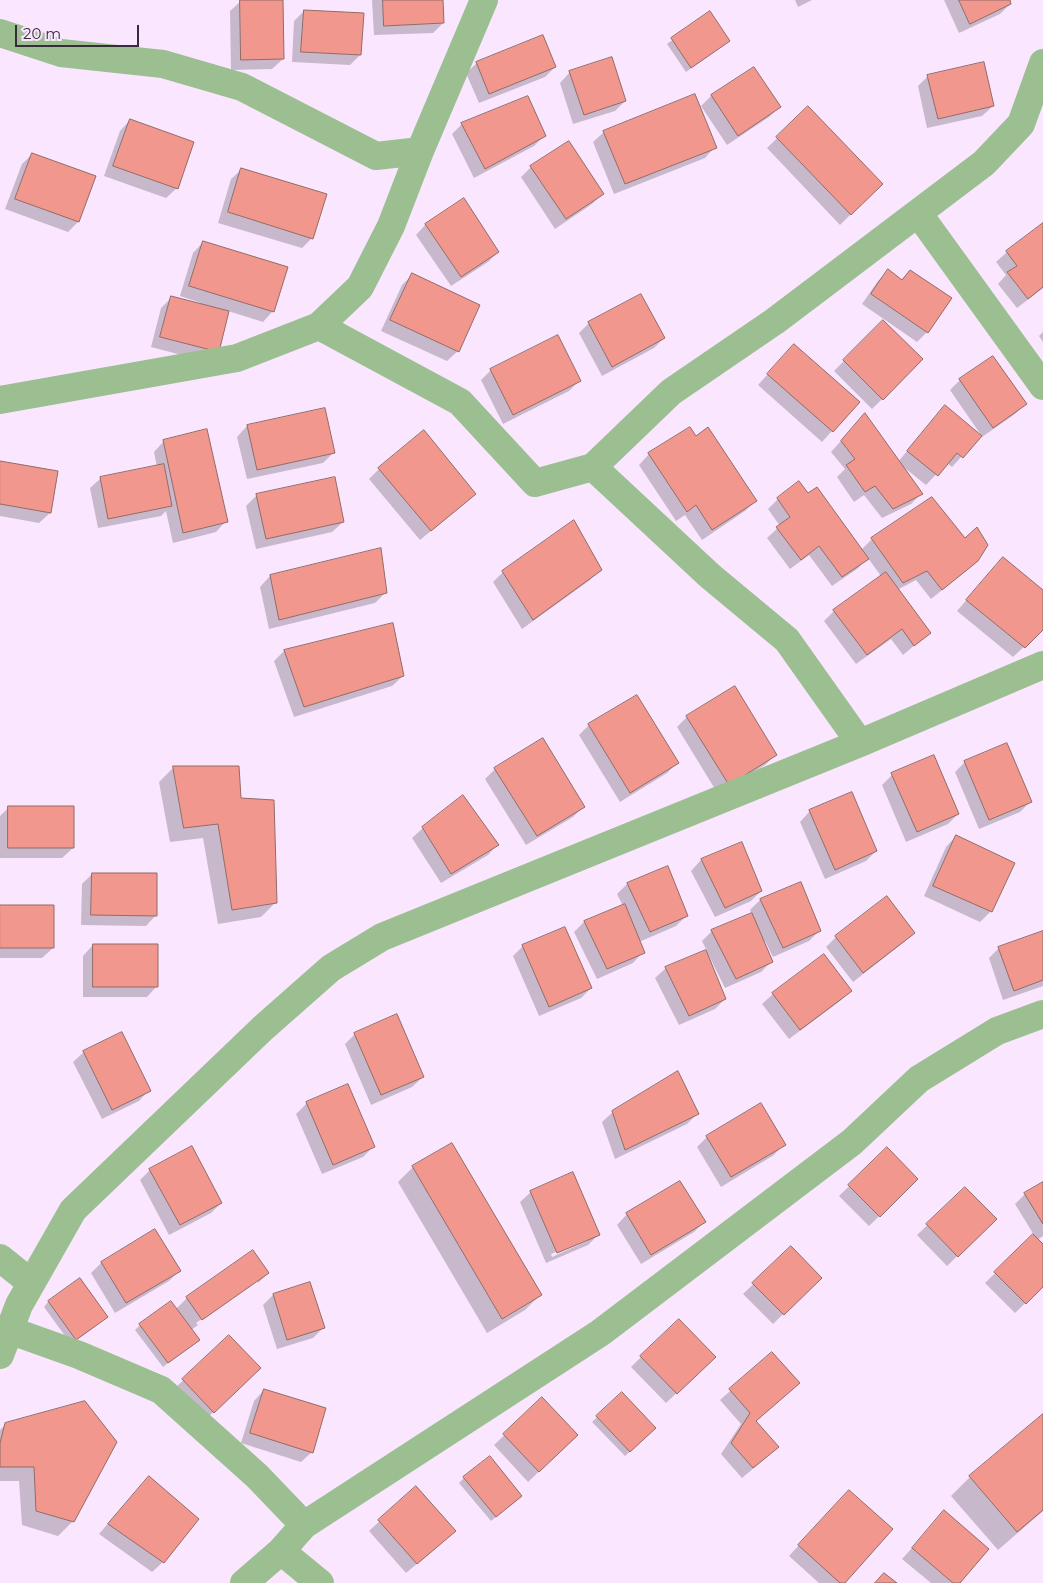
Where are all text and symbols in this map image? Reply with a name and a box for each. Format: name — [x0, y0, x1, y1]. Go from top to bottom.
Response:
scale bar — [18, 15, 141, 47]
text: 20 m — [23, 24, 61, 43]

